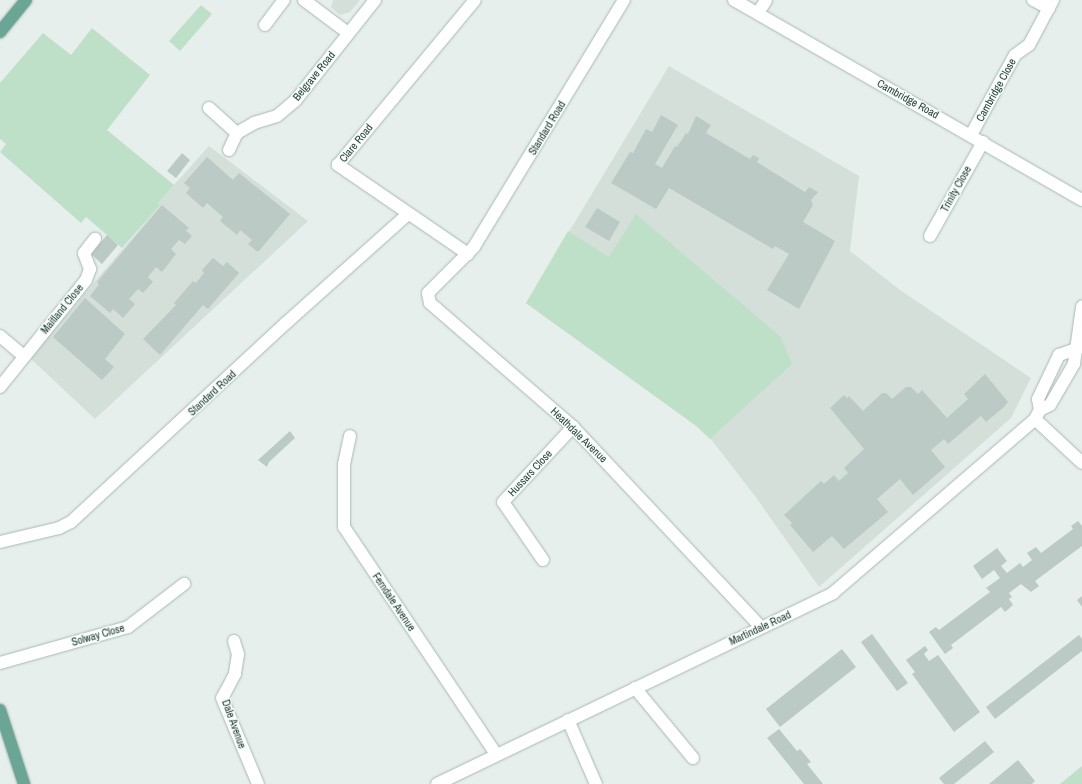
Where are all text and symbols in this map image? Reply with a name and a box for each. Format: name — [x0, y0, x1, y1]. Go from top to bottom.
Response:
street label: Belgrave Road — [290, 49, 338, 103]
street label: Cambridge Close — [973, 56, 1019, 124]
street label: Cambridge Road — [875, 77, 941, 121]
street label: Standard Road — [526, 99, 568, 157]
street label: Clare Road — [337, 121, 375, 165]
street label: Trinity Close — [938, 164, 974, 214]
street label: Maitland Close — [38, 281, 86, 337]
street label: Standard Road — [185, 367, 239, 419]
street label: Heathdale Avenue — [548, 405, 610, 465]
street label: Hussars Close — [505, 447, 555, 499]
street label: Ferndale Avenue — [369, 570, 419, 634]
street label: Martindale Road — [727, 608, 793, 648]
street label: Solway Close — [70, 621, 126, 649]
street label: Dale Avenue — [219, 698, 249, 750]

